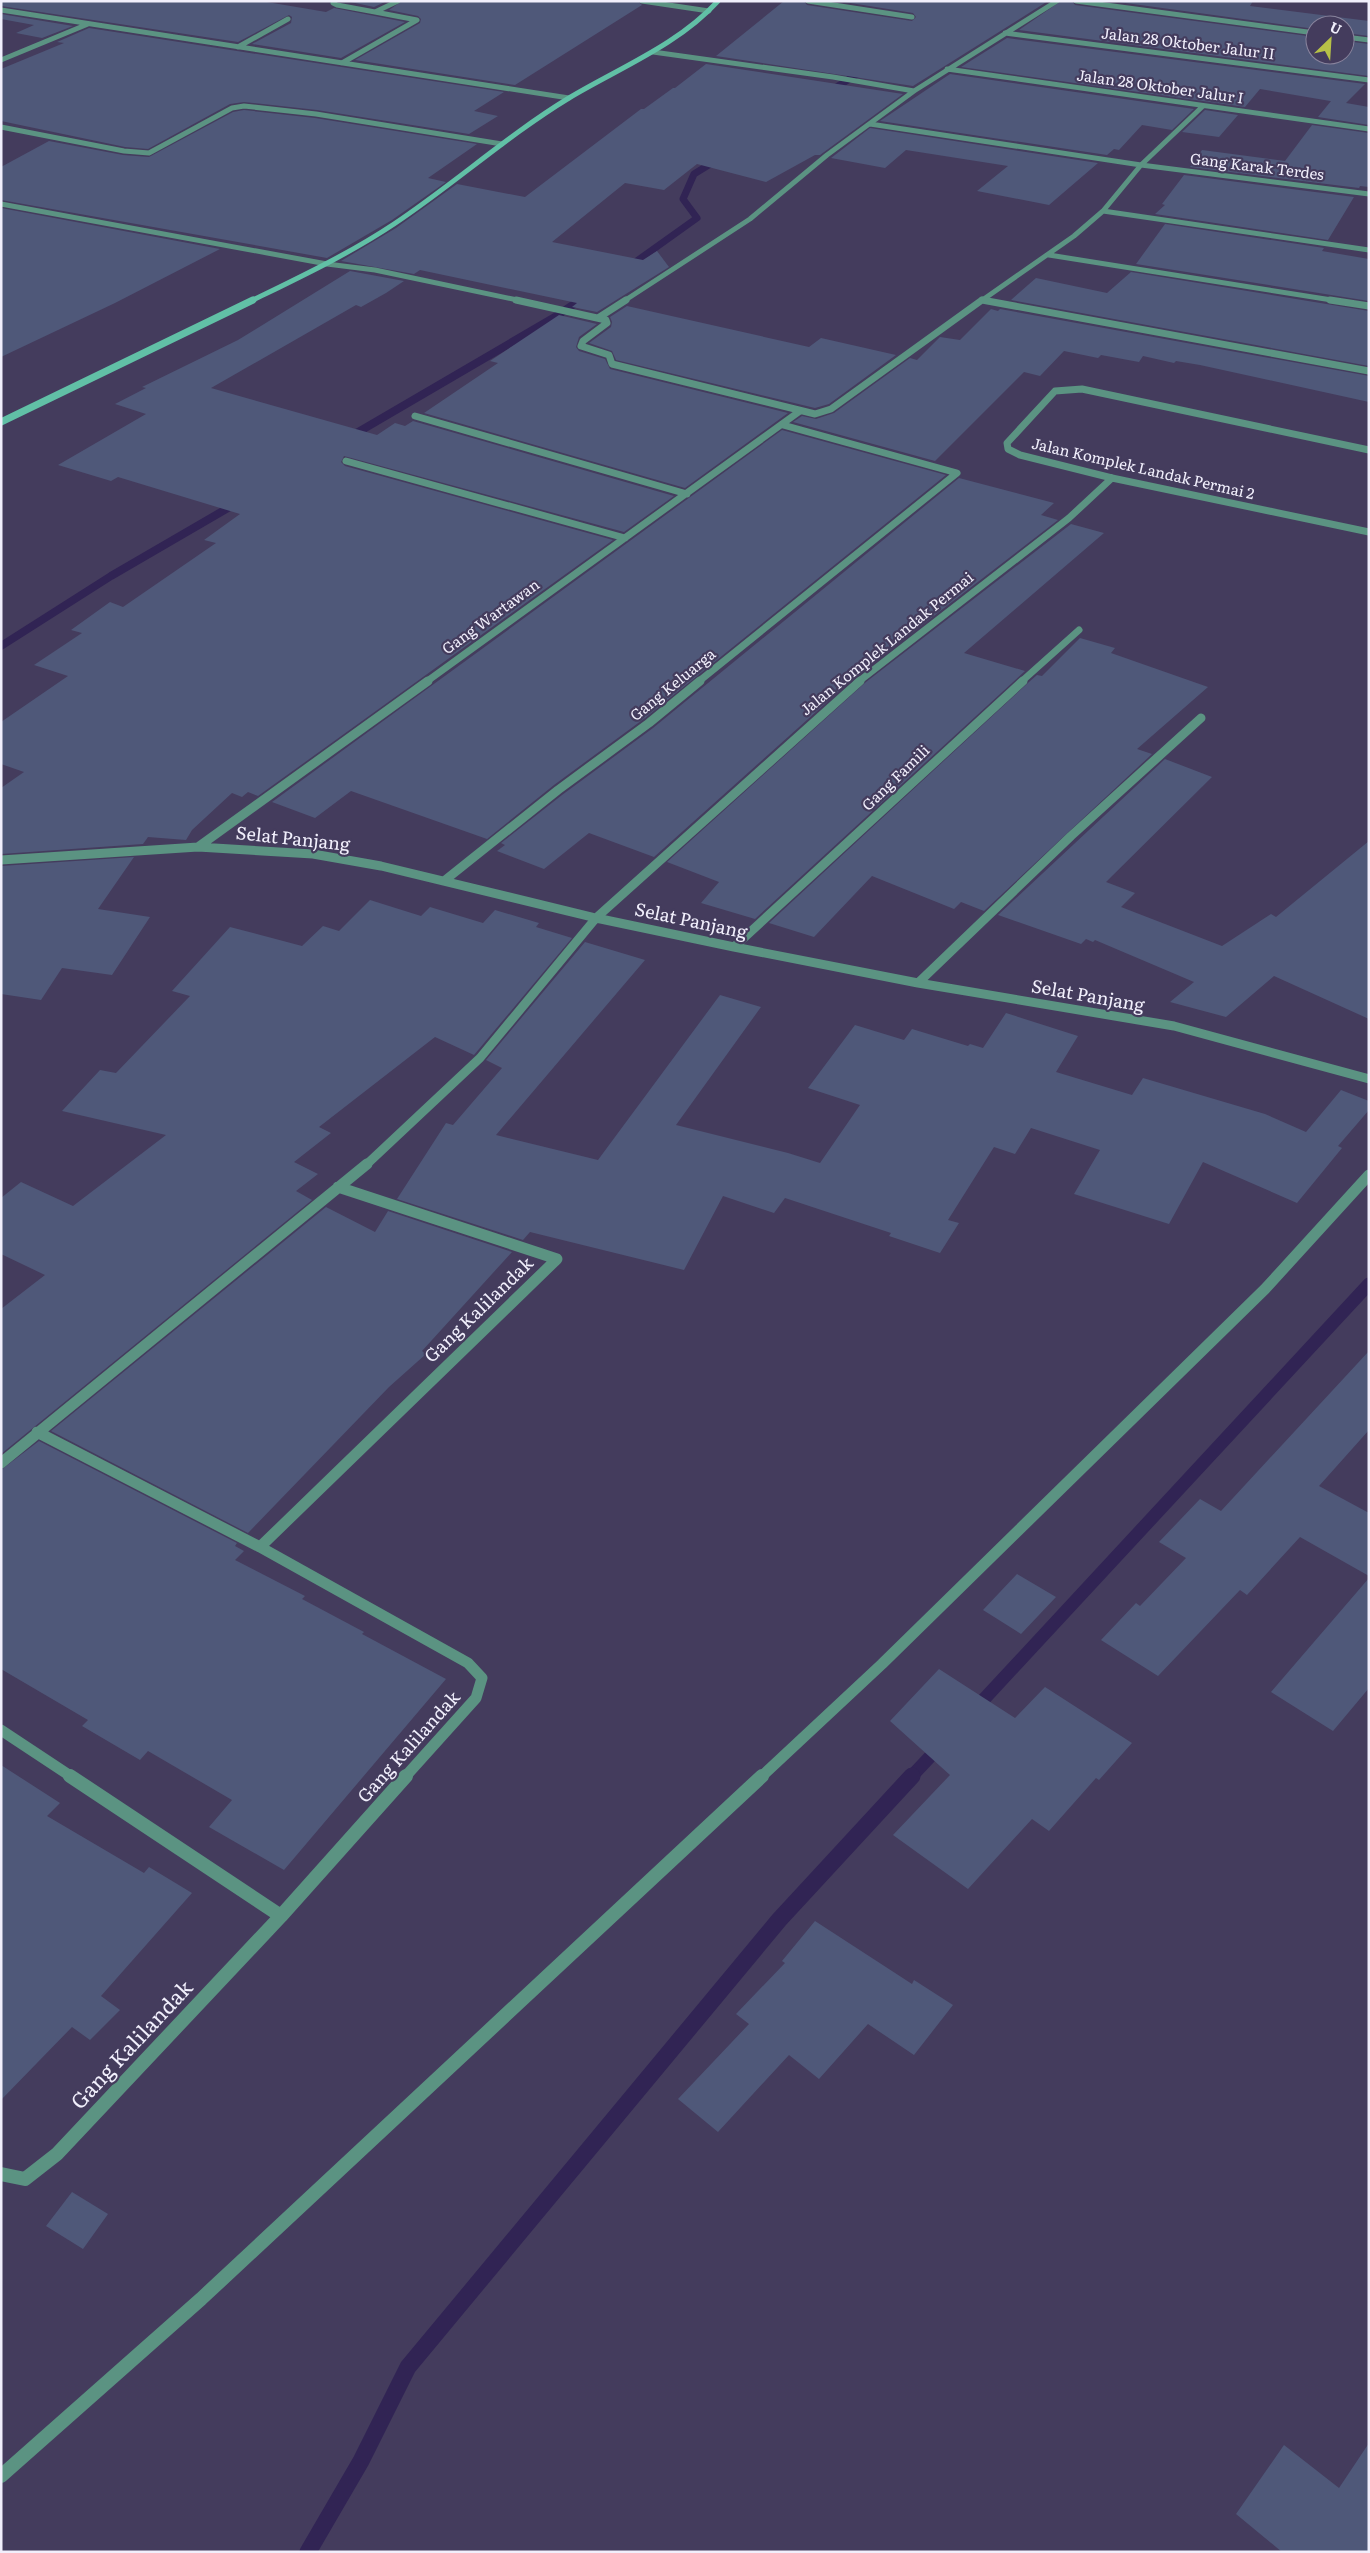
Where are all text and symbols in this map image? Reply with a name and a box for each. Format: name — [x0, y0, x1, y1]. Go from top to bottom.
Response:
north arrow — [1305, 15, 1355, 65]
text: U — [1327, 16, 1345, 39]
street label: Jalan 28 Oktober Jalur II — [1100, 20, 1276, 65]
street label: Jalan 28 Oktober Jalur I — [1075, 62, 1245, 109]
street label: Gang Karak Terdes — [1189, 146, 1326, 185]
street label: Jalan Komplek Landak Permai 2 — [1030, 431, 1257, 504]
street label: Jalan Komplek Landak Permai — [794, 565, 978, 720]
street label: Gang Wartawan — [437, 572, 544, 659]
street label: Gang Keluarga — [624, 641, 721, 726]
street label: Gang Famili — [856, 739, 934, 815]
street label: Selat Panjang — [235, 818, 353, 857]
street label: Selat Panjang — [632, 894, 751, 945]
street label: Selat Panjang — [1029, 971, 1148, 1018]
street label: Gang Kalilandak — [417, 1249, 539, 1368]
street label: Gang Kalilandak — [350, 1683, 466, 1808]
street label: Gang Kalilandak — [62, 1972, 198, 2115]

